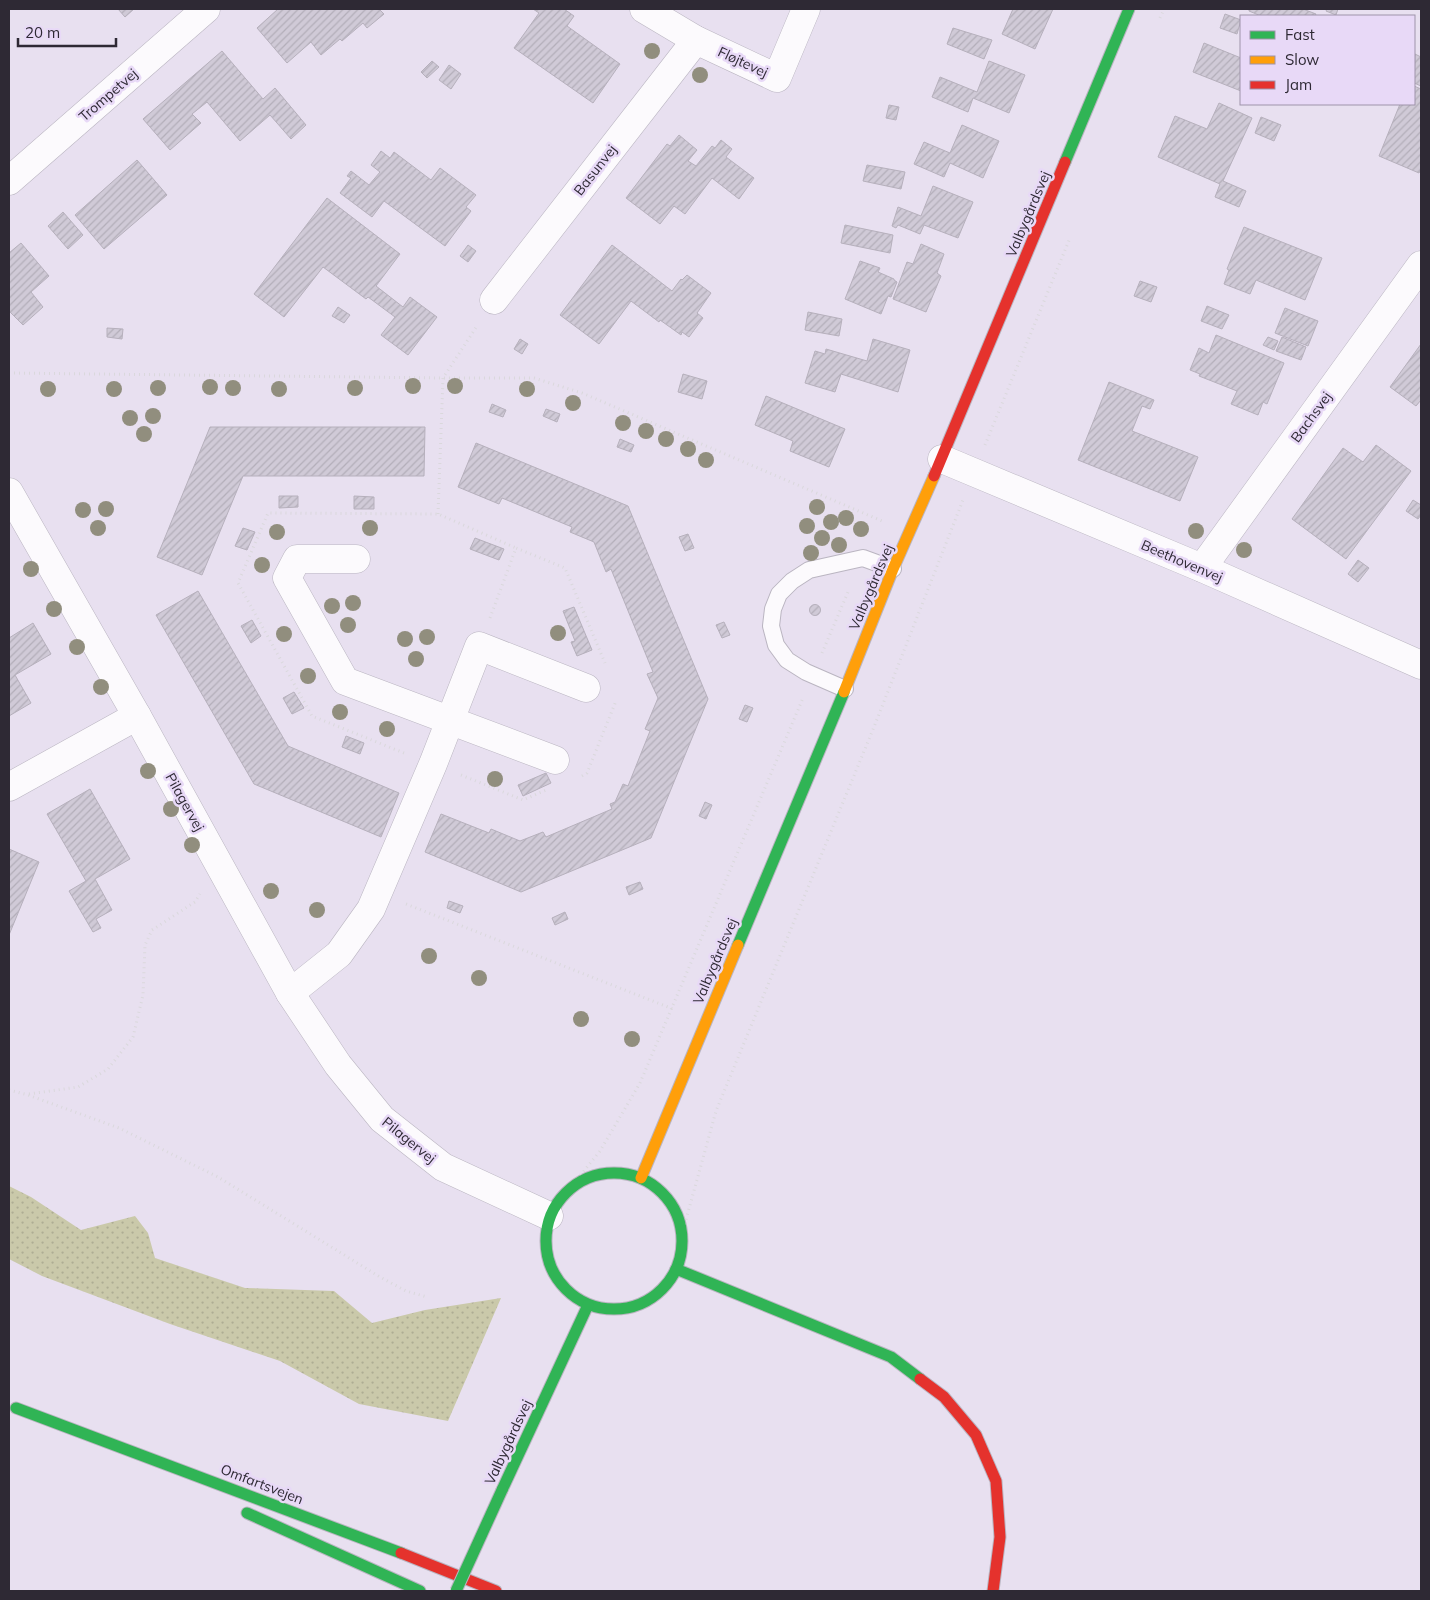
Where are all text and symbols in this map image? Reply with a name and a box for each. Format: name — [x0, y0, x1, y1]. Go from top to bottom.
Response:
scale bar — [18, 15, 115, 47]
legend — [1240, 15, 1415, 105]
text: 20 m — [25, 23, 60, 42]
text: Fast — [1285, 25, 1315, 44]
street label: Fløjtevej — [715, 43, 771, 81]
text: Slow — [1285, 50, 1319, 69]
street label: Trompetvej — [75, 65, 141, 125]
text: Jam — [1285, 75, 1312, 94]
street label: Basunvej — [570, 141, 620, 199]
street label: Valbygårdsvej — [1002, 168, 1054, 260]
street label: Bachsvej — [1287, 388, 1335, 446]
street label: Beethovenvej — [1138, 536, 1226, 586]
street label: Valbygårdsvej — [845, 541, 897, 633]
street label: Pilagervej — [162, 770, 208, 834]
street label: Valbygårdsvej — [689, 915, 741, 1007]
street label: Pilagervej — [378, 1113, 440, 1167]
street label: Valbygårdsvej — [480, 1397, 536, 1487]
street label: Omfartsvejen — [218, 1460, 306, 1508]

